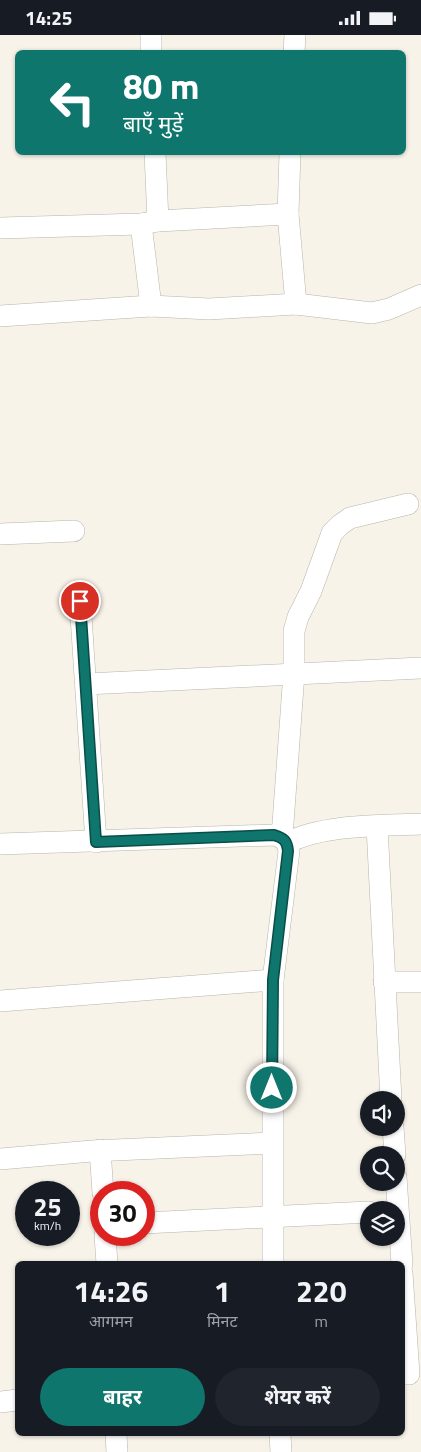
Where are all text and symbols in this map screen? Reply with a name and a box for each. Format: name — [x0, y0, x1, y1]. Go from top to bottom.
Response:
text: 14:25 — [25, 3, 72, 32]
text: 80 m — [123, 59, 199, 113]
icon: left — [40, 70, 105, 135]
text: बाएँ मुड़ें — [123, 107, 183, 141]
pin — [59, 580, 101, 622]
icon: arrive — [66, 587, 94, 615]
position arrow — [245, 1061, 297, 1113]
map controls — [360, 1091, 405, 1246]
button: sound — [360, 1091, 405, 1136]
button: search — [360, 1146, 405, 1191]
speed limit sign: 30 — [90, 1181, 155, 1246]
text: 25 — [33, 1188, 62, 1226]
button: layers — [360, 1201, 405, 1246]
text: km/h — [34, 1216, 61, 1235]
text: 14:26 — [74, 1268, 148, 1314]
text: 1 — [214, 1268, 231, 1314]
text: 220 — [296, 1268, 346, 1314]
text: आगमन — [89, 1309, 133, 1333]
text: मिनट — [207, 1309, 238, 1333]
text: m — [315, 1309, 328, 1333]
button: बाहर — [40, 1368, 205, 1426]
button: शेयर करें — [215, 1368, 380, 1426]

